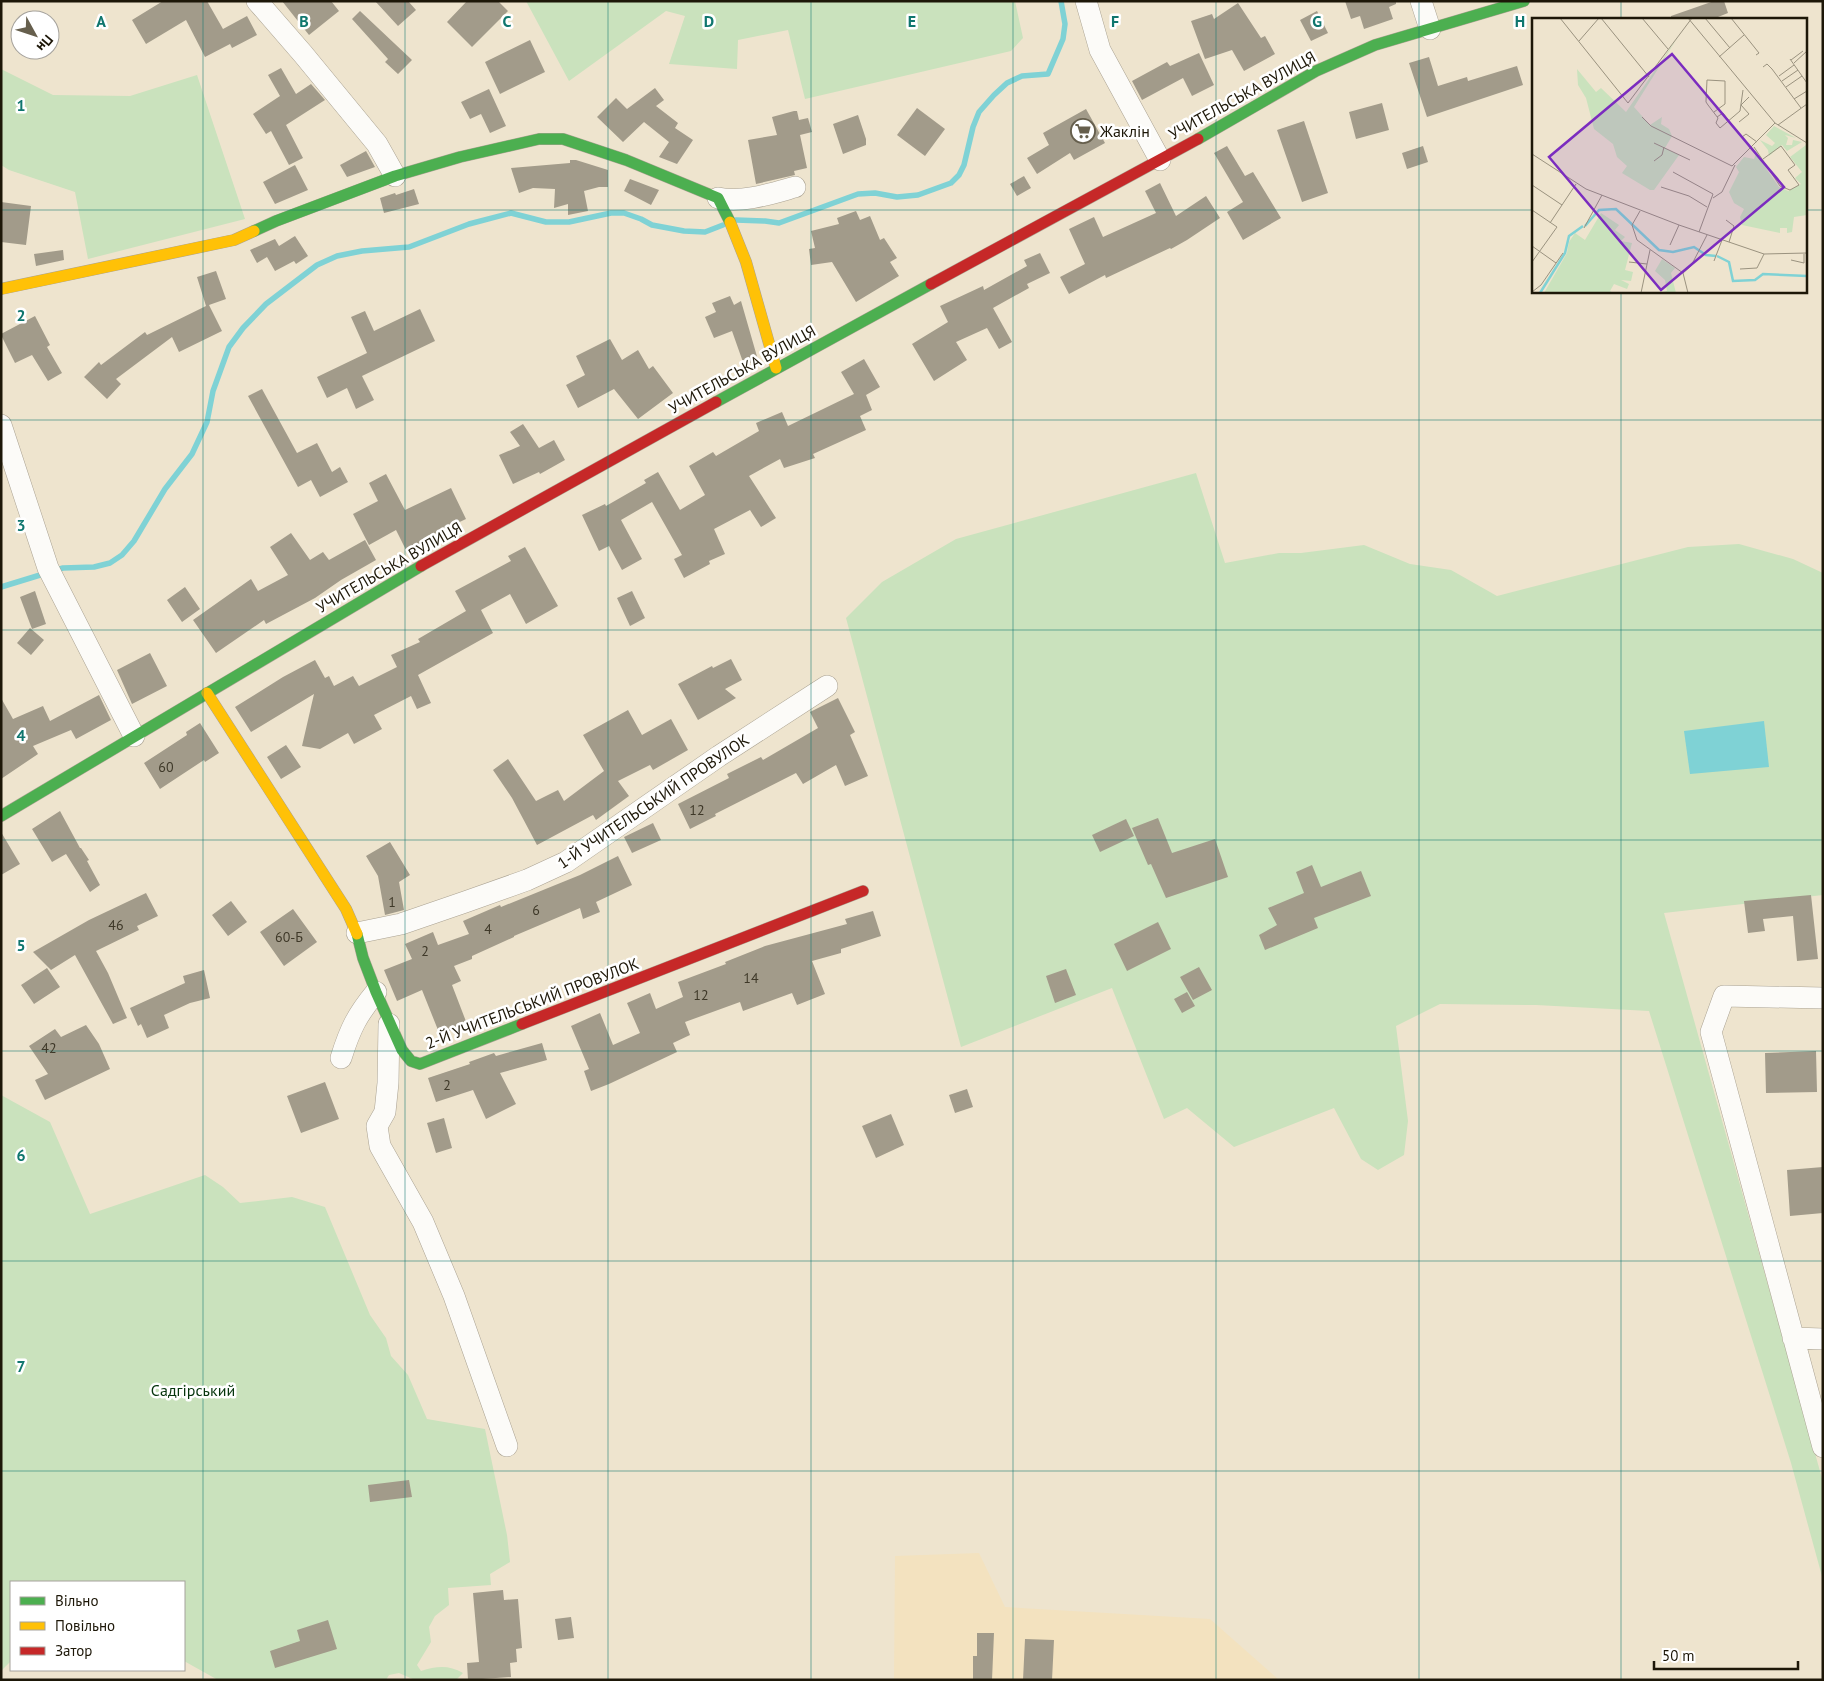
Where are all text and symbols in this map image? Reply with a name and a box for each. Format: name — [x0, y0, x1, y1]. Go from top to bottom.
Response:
north arrow — [10, 10, 60, 60]
text: A — [96, 11, 106, 31]
text: B — [299, 11, 309, 31]
text: C — [503, 11, 512, 31]
text: D — [704, 11, 714, 31]
text: E — [908, 11, 916, 31]
text: F — [1111, 11, 1119, 31]
text: G — [1312, 11, 1322, 31]
text: H — [1515, 11, 1525, 31]
inset map — [1532, 18, 1806, 292]
text: Пн — [33, 31, 57, 55]
street label: УЧИТЕЛЬСЬКА ВУЛИЦЯ — [1165, 46, 1319, 144]
text: 1 — [16, 95, 26, 115]
supermarket icon: Жаклін — [1070, 118, 1096, 144]
place label: Жаклін — [1099, 121, 1150, 141]
text: 2 — [16, 305, 26, 325]
street label: УЧИТЕЛЬСЬКА ВУЛИЦЯ — [665, 320, 819, 418]
text: 3 — [16, 515, 26, 535]
street label: УЧИТЕЛЬСЬКА ВУЛИЦЯ — [313, 517, 465, 617]
text: 4 — [16, 725, 26, 745]
street label: 1-Й УЧИТЕЛЬСЬКИЙ ПРОВУЛОК — [553, 729, 753, 873]
house number: 60 — [158, 758, 174, 776]
house number: 12 — [689, 801, 705, 819]
house number: 1 — [388, 893, 396, 911]
house number: 6 — [532, 901, 540, 919]
house number: 46 — [108, 916, 124, 934]
house number: 4 — [484, 920, 492, 938]
house number: 60-Б — [275, 928, 303, 946]
text: 5 — [16, 935, 26, 955]
house number: 2 — [421, 942, 429, 960]
street label: 2-Й УЧИТЕЛЬСЬКИЙ ПРОВУЛОК — [422, 953, 642, 1053]
house number: 14 — [743, 969, 759, 987]
house number: 12 — [693, 986, 709, 1004]
house number: 42 — [41, 1039, 57, 1057]
house number: 2 — [443, 1076, 451, 1094]
text: 6 — [16, 1145, 26, 1165]
text: 7 — [16, 1356, 26, 1376]
park label: Садгірський — [151, 1380, 235, 1400]
legend — [10, 1581, 185, 1671]
text: Вільно — [55, 1591, 98, 1610]
text: Повільно — [55, 1616, 115, 1635]
scale bar — [1654, 1638, 1798, 1670]
text: Затор — [55, 1641, 92, 1660]
text: 50 m — [1662, 1646, 1695, 1665]

